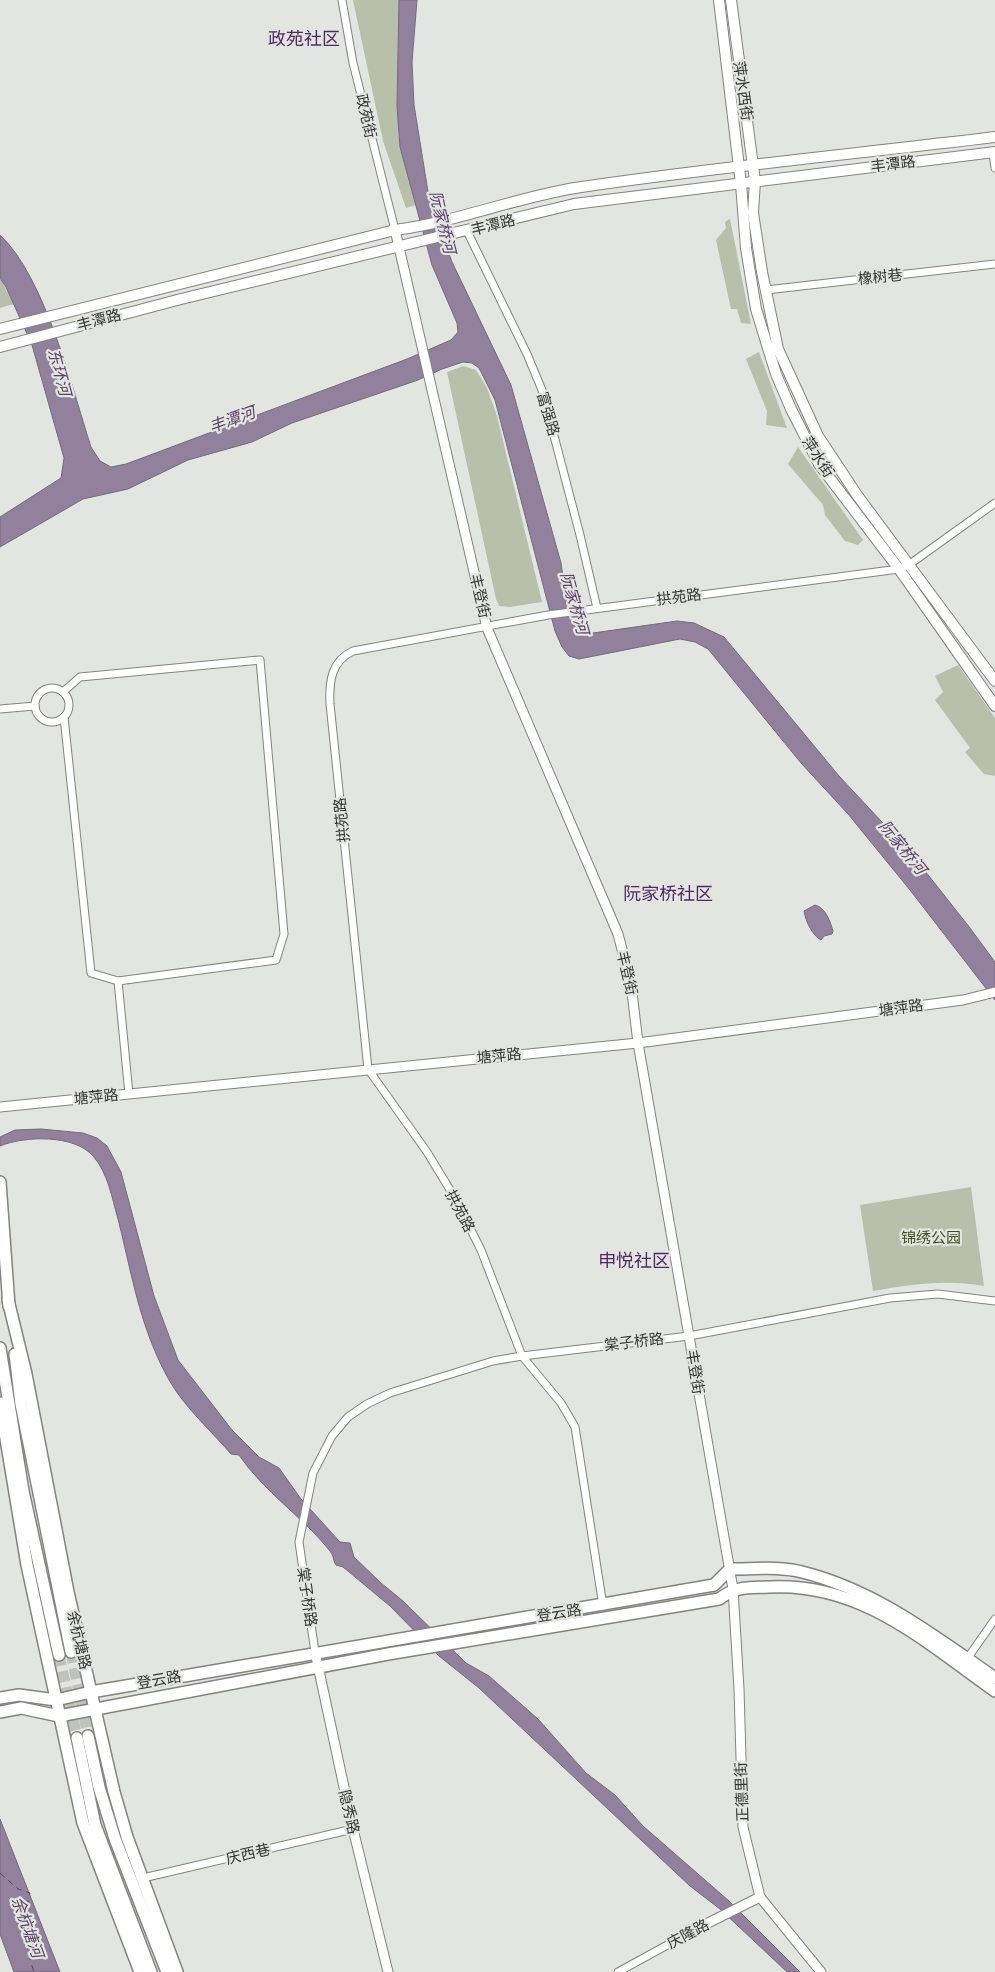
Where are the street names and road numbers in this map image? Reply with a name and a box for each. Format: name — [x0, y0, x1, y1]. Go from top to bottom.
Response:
street label: 萍水西街 — [731, 60, 756, 122]
street label: 政苑街 — [353, 92, 380, 140]
street label: 丰潭路 — [870, 152, 916, 175]
street label: 丰潭路 — [469, 211, 517, 238]
street label: 橡树巷 — [857, 266, 903, 287]
street label: 丰潭路 — [75, 305, 123, 334]
street label: 富强路 — [534, 390, 563, 438]
street label: 萍水街 — [799, 433, 838, 480]
street label: 丰登街 — [467, 572, 494, 620]
street label: 拱苑路 — [656, 585, 702, 608]
street label: 拱苑路 — [331, 797, 352, 843]
street label: 丰登街 — [614, 949, 641, 997]
street label: 塘萍路 — [877, 996, 924, 1019]
street label: 塘萍路 — [476, 1045, 522, 1066]
street label: 塘萍路 — [73, 1086, 119, 1107]
street label: 拱苑路 — [442, 1187, 479, 1235]
street label: 棠子桥路 — [603, 1329, 665, 1354]
street label: 丰登街 — [684, 1348, 707, 1395]
street label: 棠子桥路 — [295, 1566, 320, 1628]
street label: 登云路 — [535, 1601, 582, 1624]
street label: 余杭塘路 — [64, 1609, 95, 1671]
street label: 登云路 — [135, 1667, 183, 1692]
street label: 正德里街 — [732, 1762, 751, 1822]
street label: 隐秀路 — [336, 1788, 363, 1836]
street label: 庆西巷 — [224, 1840, 272, 1867]
street label: 庆隆路 — [664, 1915, 712, 1952]

